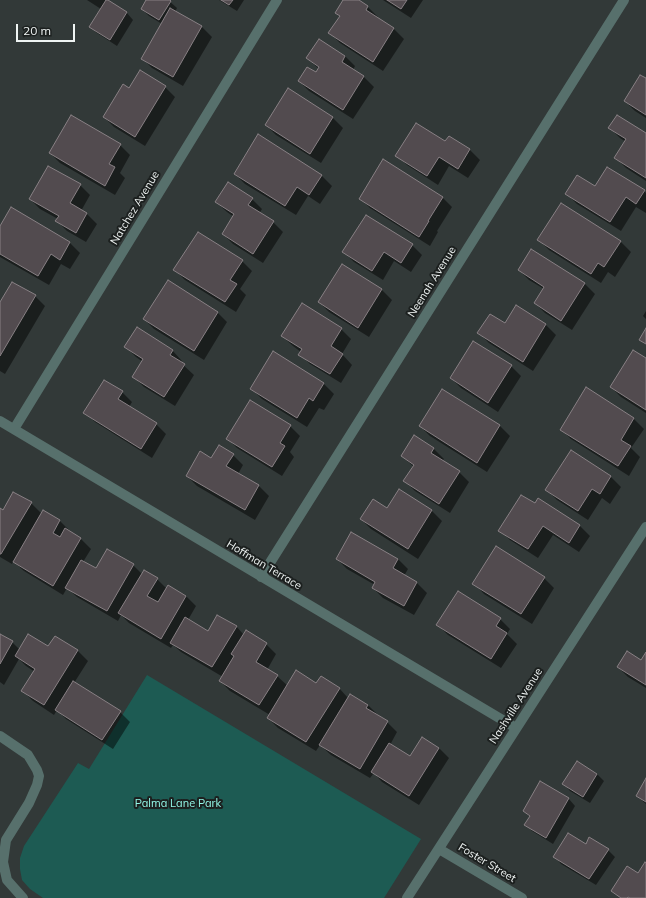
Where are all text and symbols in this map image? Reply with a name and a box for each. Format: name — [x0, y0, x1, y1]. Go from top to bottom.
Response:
scale bar — [18, 16, 77, 42]
text: 20 m — [23, 23, 51, 38]
street label: Natchez Avenue — [108, 169, 162, 247]
street label: Neenah Avenue — [405, 244, 459, 320]
street label: Hoffman Terrace — [224, 537, 304, 593]
street label: Nashville Avenue — [487, 666, 545, 746]
park label: Palma Lane Park — [135, 797, 221, 811]
street label: Foster Street — [456, 841, 518, 885]

